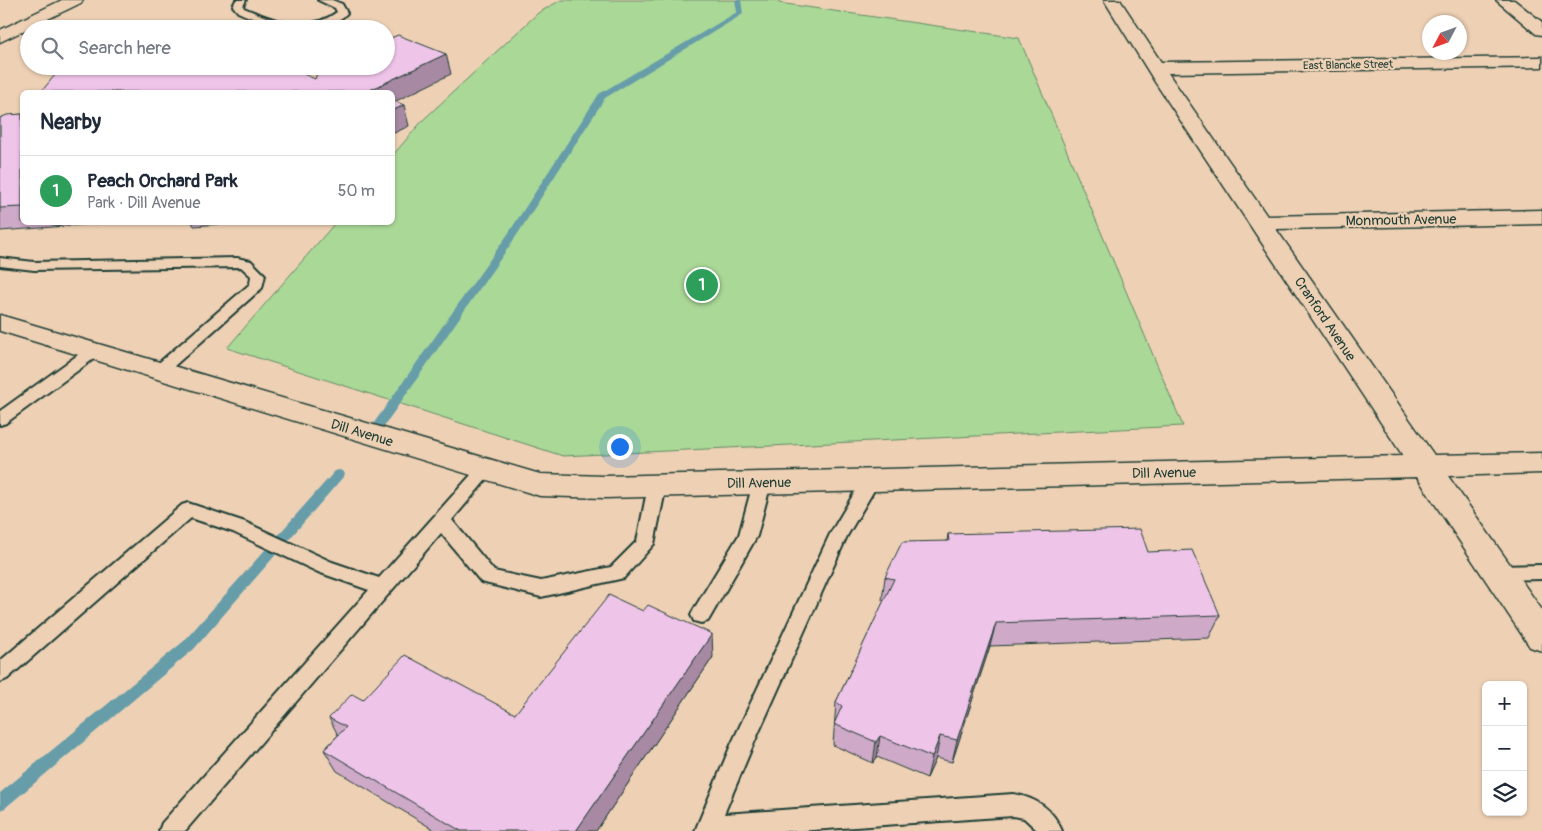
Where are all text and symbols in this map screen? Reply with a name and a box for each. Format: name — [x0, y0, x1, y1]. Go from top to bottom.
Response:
north arrow — [1422, 15, 1467, 60]
search box — [20, 20, 395, 75]
icon: search — [38, 34, 66, 62]
text: Search here — [78, 36, 171, 60]
street label: East Blancke Street — [1303, 58, 1394, 72]
text: Nearby — [40, 109, 101, 136]
text: Peach Orchard Park — [87, 169, 238, 193]
text: 1 — [53, 181, 59, 201]
text: 50 m — [338, 181, 375, 201]
text: Park · Dill Avenue — [87, 193, 200, 213]
street label: Monmouth Avenue — [1346, 211, 1457, 229]
pin: 1 — [686, 266, 718, 304]
street label: Cranford Avenue — [1291, 274, 1359, 364]
street label: Dill Avenue — [329, 416, 395, 451]
your location — [607, 434, 633, 460]
street label: Dill Avenue — [1132, 464, 1196, 482]
street label: Dill Avenue — [727, 474, 791, 492]
map controls — [1482, 681, 1527, 816]
button: + — [1482, 681, 1527, 726]
button: − — [1482, 726, 1527, 771]
button: layers — [1482, 771, 1527, 816]

